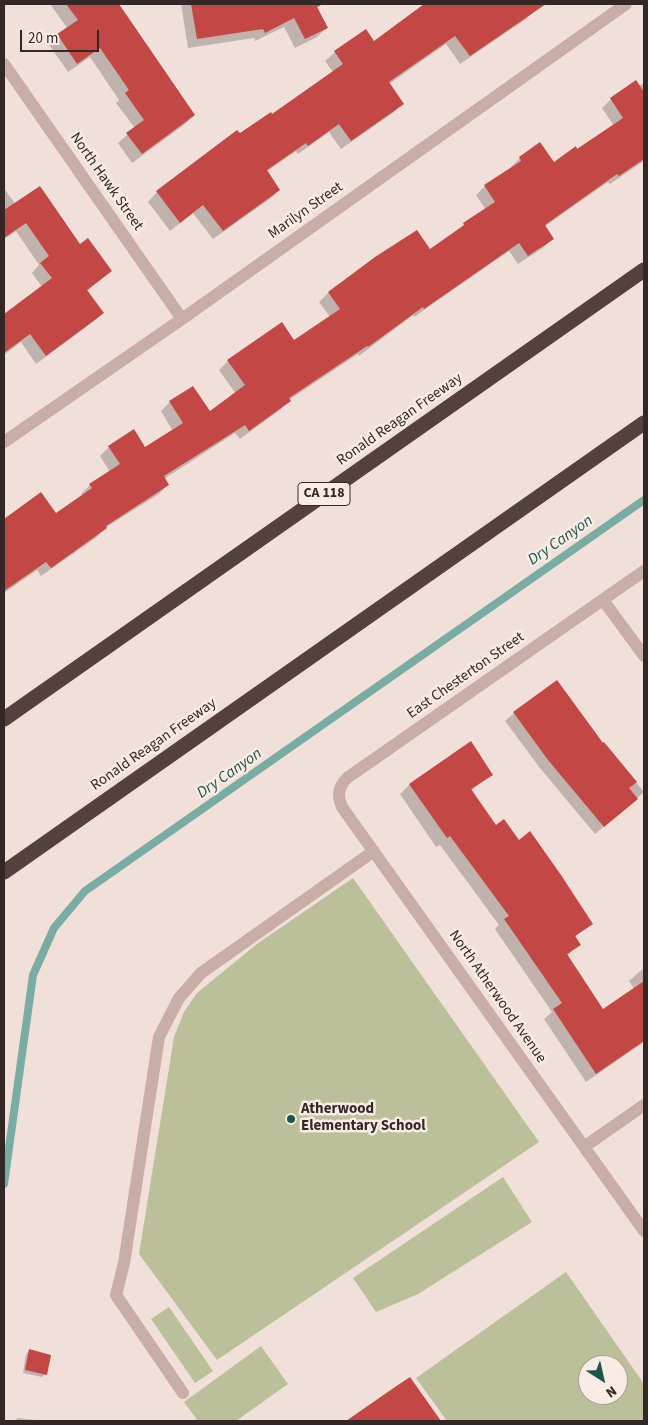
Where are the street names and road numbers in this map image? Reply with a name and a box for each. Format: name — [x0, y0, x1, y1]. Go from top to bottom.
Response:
street label: North Hawk Street — [66, 130, 146, 234]
street label: Marilyn Street — [265, 179, 347, 243]
street label: Ronald Reagan Freeway — [334, 370, 466, 470]
road number: CA 118 — [298, 482, 350, 506]
street label: East Chesterton Street — [404, 629, 528, 723]
street label: Ronald Reagan Freeway — [88, 695, 220, 795]
street label: North Atherwood Avenue — [444, 927, 550, 1067]

